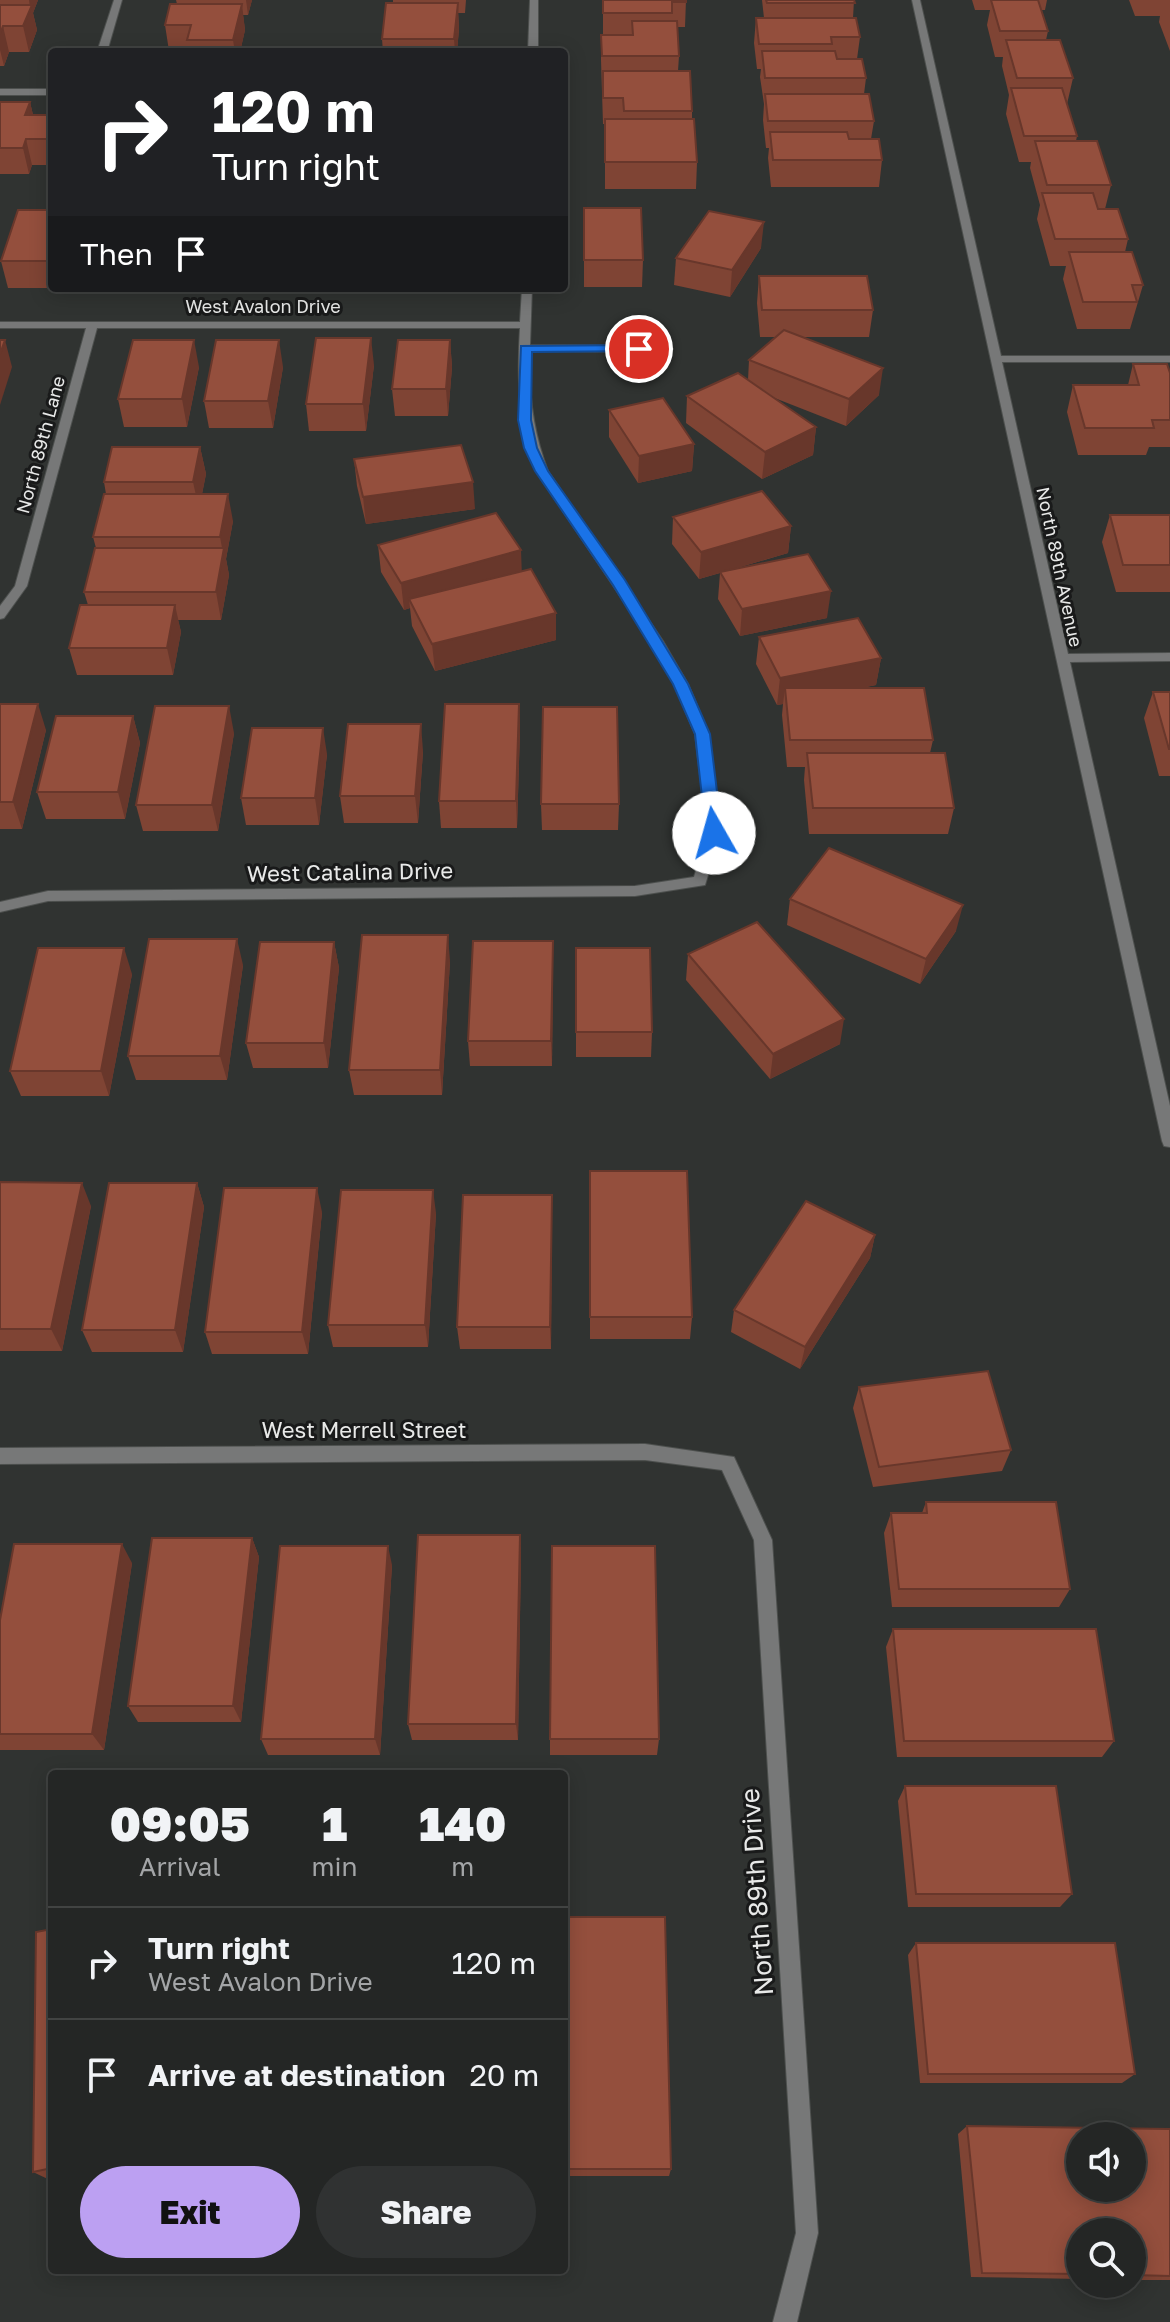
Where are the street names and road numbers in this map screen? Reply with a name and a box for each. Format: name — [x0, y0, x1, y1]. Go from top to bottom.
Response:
street label: West Avalon Drive — [185, 295, 341, 317]
street label: North 89th Lane — [11, 374, 69, 516]
street label: North 89th Avenue — [1032, 485, 1088, 649]
street label: West Catalina Drive — [247, 856, 453, 887]
street label: West Merrell Street — [261, 1416, 467, 1443]
street label: North 89th Drive — [734, 1787, 779, 1997]

